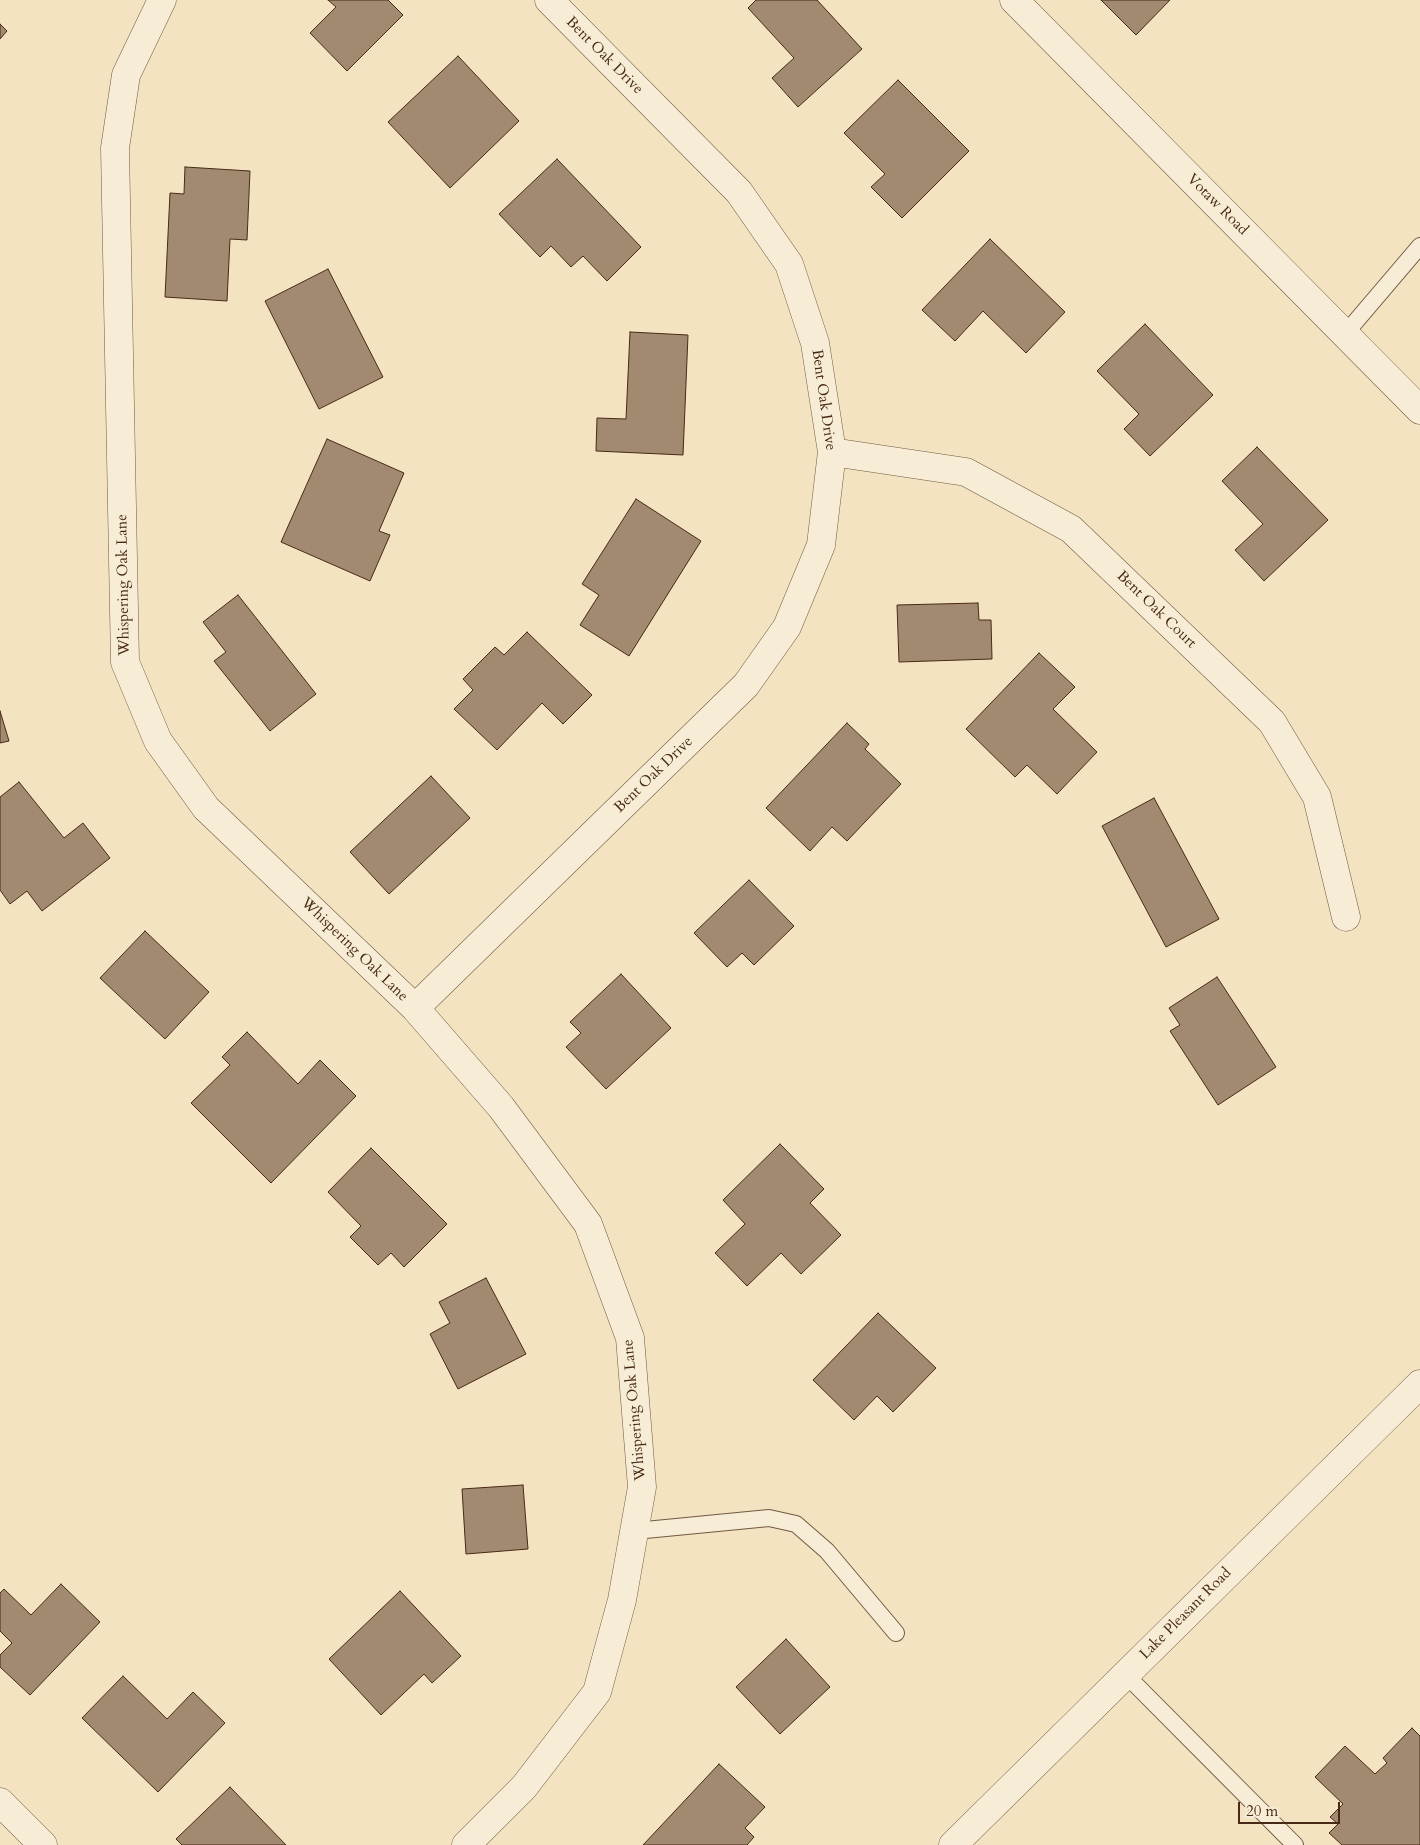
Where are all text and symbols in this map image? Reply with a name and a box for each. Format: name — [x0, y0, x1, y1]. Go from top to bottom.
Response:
street label: Bent Oak Drive — [562, 14, 646, 98]
street label: Votaw Road — [1183, 171, 1251, 239]
street label: Bent Oak Drive — [807, 348, 839, 452]
street label: Whispering Oak Lane — [114, 514, 134, 656]
street label: Bent Oak Court — [1112, 567, 1200, 653]
street label: Bent Oak Drive — [611, 733, 697, 817]
street label: Whispering Oak Lane — [297, 894, 411, 1006]
street label: Whispering Oak Lane — [620, 1339, 650, 1481]
street label: Lake Pleasant Road — [1136, 1564, 1236, 1664]
scale bar — [1240, 1792, 1342, 1824]
text: 20 m — [1246, 1801, 1278, 1821]

